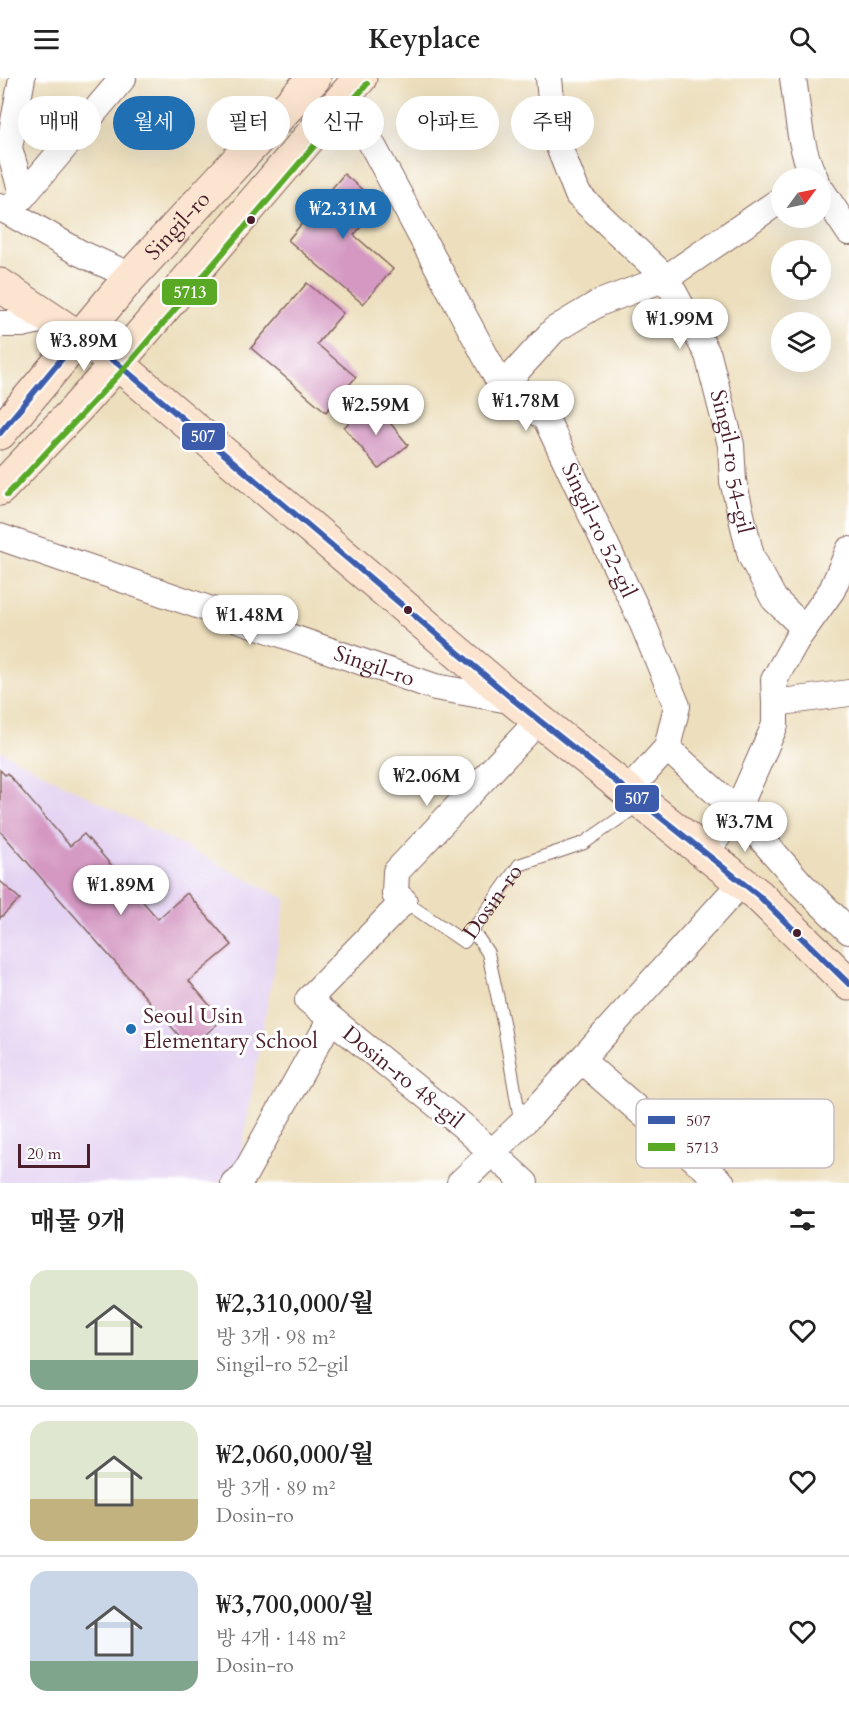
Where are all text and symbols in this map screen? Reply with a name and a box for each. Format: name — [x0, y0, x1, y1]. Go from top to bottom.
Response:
text: Keyplace — [368, 21, 481, 58]
icon: menu — [30, 23, 63, 56]
icon: search — [786, 23, 819, 56]
chip: 매매 — [18, 96, 101, 150]
chip: 월세 — [113, 96, 195, 150]
chip: 필터 — [207, 96, 290, 150]
chip: 신규 — [302, 96, 384, 150]
chip: 아파트 — [396, 96, 499, 150]
chip: 주택 — [511, 96, 594, 150]
north arrow — [771, 168, 831, 228]
map controls — [771, 168, 831, 372]
street label: Singil-ro — [138, 185, 217, 267]
pin: ₩2.31M — [294, 189, 392, 240]
text: ₩2.31M — [309, 195, 377, 222]
unlabelled marker — [245, 214, 257, 226]
button: locate — [771, 240, 831, 300]
line badge: 5713 — [161, 278, 218, 306]
text: 5713 — [174, 282, 206, 304]
pin: ₩1.99M — [631, 299, 729, 350]
text: ₩1.99M — [646, 305, 714, 332]
button: layers — [771, 312, 831, 372]
pin: ₩3.89M — [35, 321, 133, 372]
text: ₩3.89M — [50, 327, 118, 354]
pin: ₩1.78M — [477, 381, 575, 432]
pin: ₩2.59M — [327, 385, 425, 436]
text: ₩1.78M — [492, 387, 560, 414]
street label: Singil-ro 54-gil — [703, 387, 760, 537]
text: ₩2.59M — [342, 391, 410, 418]
line badge: 507 — [181, 422, 226, 451]
text: 507 — [191, 426, 215, 448]
street label: Singil-ro 52-gil — [554, 458, 644, 603]
pin: ₩1.48M — [201, 595, 299, 646]
text: ₩1.48M — [216, 601, 284, 628]
unlabelled marker — [402, 604, 414, 616]
street label: Singil-ro — [330, 638, 419, 694]
pin: ₩2.06M — [378, 756, 476, 807]
text: ₩2.06M — [393, 762, 461, 789]
line badge: 507 — [614, 784, 660, 813]
text: 507 — [625, 788, 649, 810]
pin: ₩3.7M — [703, 802, 787, 853]
text: ₩3.7M — [716, 808, 774, 835]
street label: Dosin-ro — [456, 858, 530, 945]
pin: ₩1.89M — [72, 865, 170, 916]
text: ₩1.89M — [87, 871, 155, 898]
unlabelled marker — [791, 927, 803, 939]
place label: Seoul Usin Elementary School — [143, 1001, 318, 1056]
street label: Dosin-ro 48-gil — [336, 1019, 470, 1135]
marker: Seoul Usin Elementary School — [124, 1022, 138, 1036]
legend — [636, 1099, 834, 1168]
text: 507 — [686, 1110, 711, 1132]
text: 5713 — [686, 1137, 719, 1159]
scale bar — [18, 1141, 90, 1168]
text: 20 m — [27, 1143, 61, 1165]
icon: filters — [786, 1203, 819, 1236]
text: 매물 9개 — [30, 1204, 126, 1239]
text: ₩2,310,000/월 — [216, 1286, 374, 1321]
icon: home — [78, 1294, 150, 1366]
icon: heart — [786, 1314, 819, 1347]
text: 방 3개 · 98 m² — [216, 1324, 336, 1351]
text: Singil-ro 52-gil — [216, 1351, 349, 1378]
text: ₩2,060,000/월 — [216, 1437, 374, 1472]
icon: home — [78, 1445, 150, 1517]
icon: heart — [786, 1465, 819, 1498]
text: 방 3개 · 89 m² — [216, 1475, 336, 1502]
text: Dosin-ro — [216, 1502, 294, 1529]
text: ₩3,700,000/월 — [216, 1587, 374, 1622]
icon: home — [78, 1595, 150, 1667]
icon: heart — [786, 1615, 819, 1648]
text: 방 4개 · 148 m² — [216, 1625, 346, 1652]
text: Dosin-ro — [216, 1652, 294, 1679]

